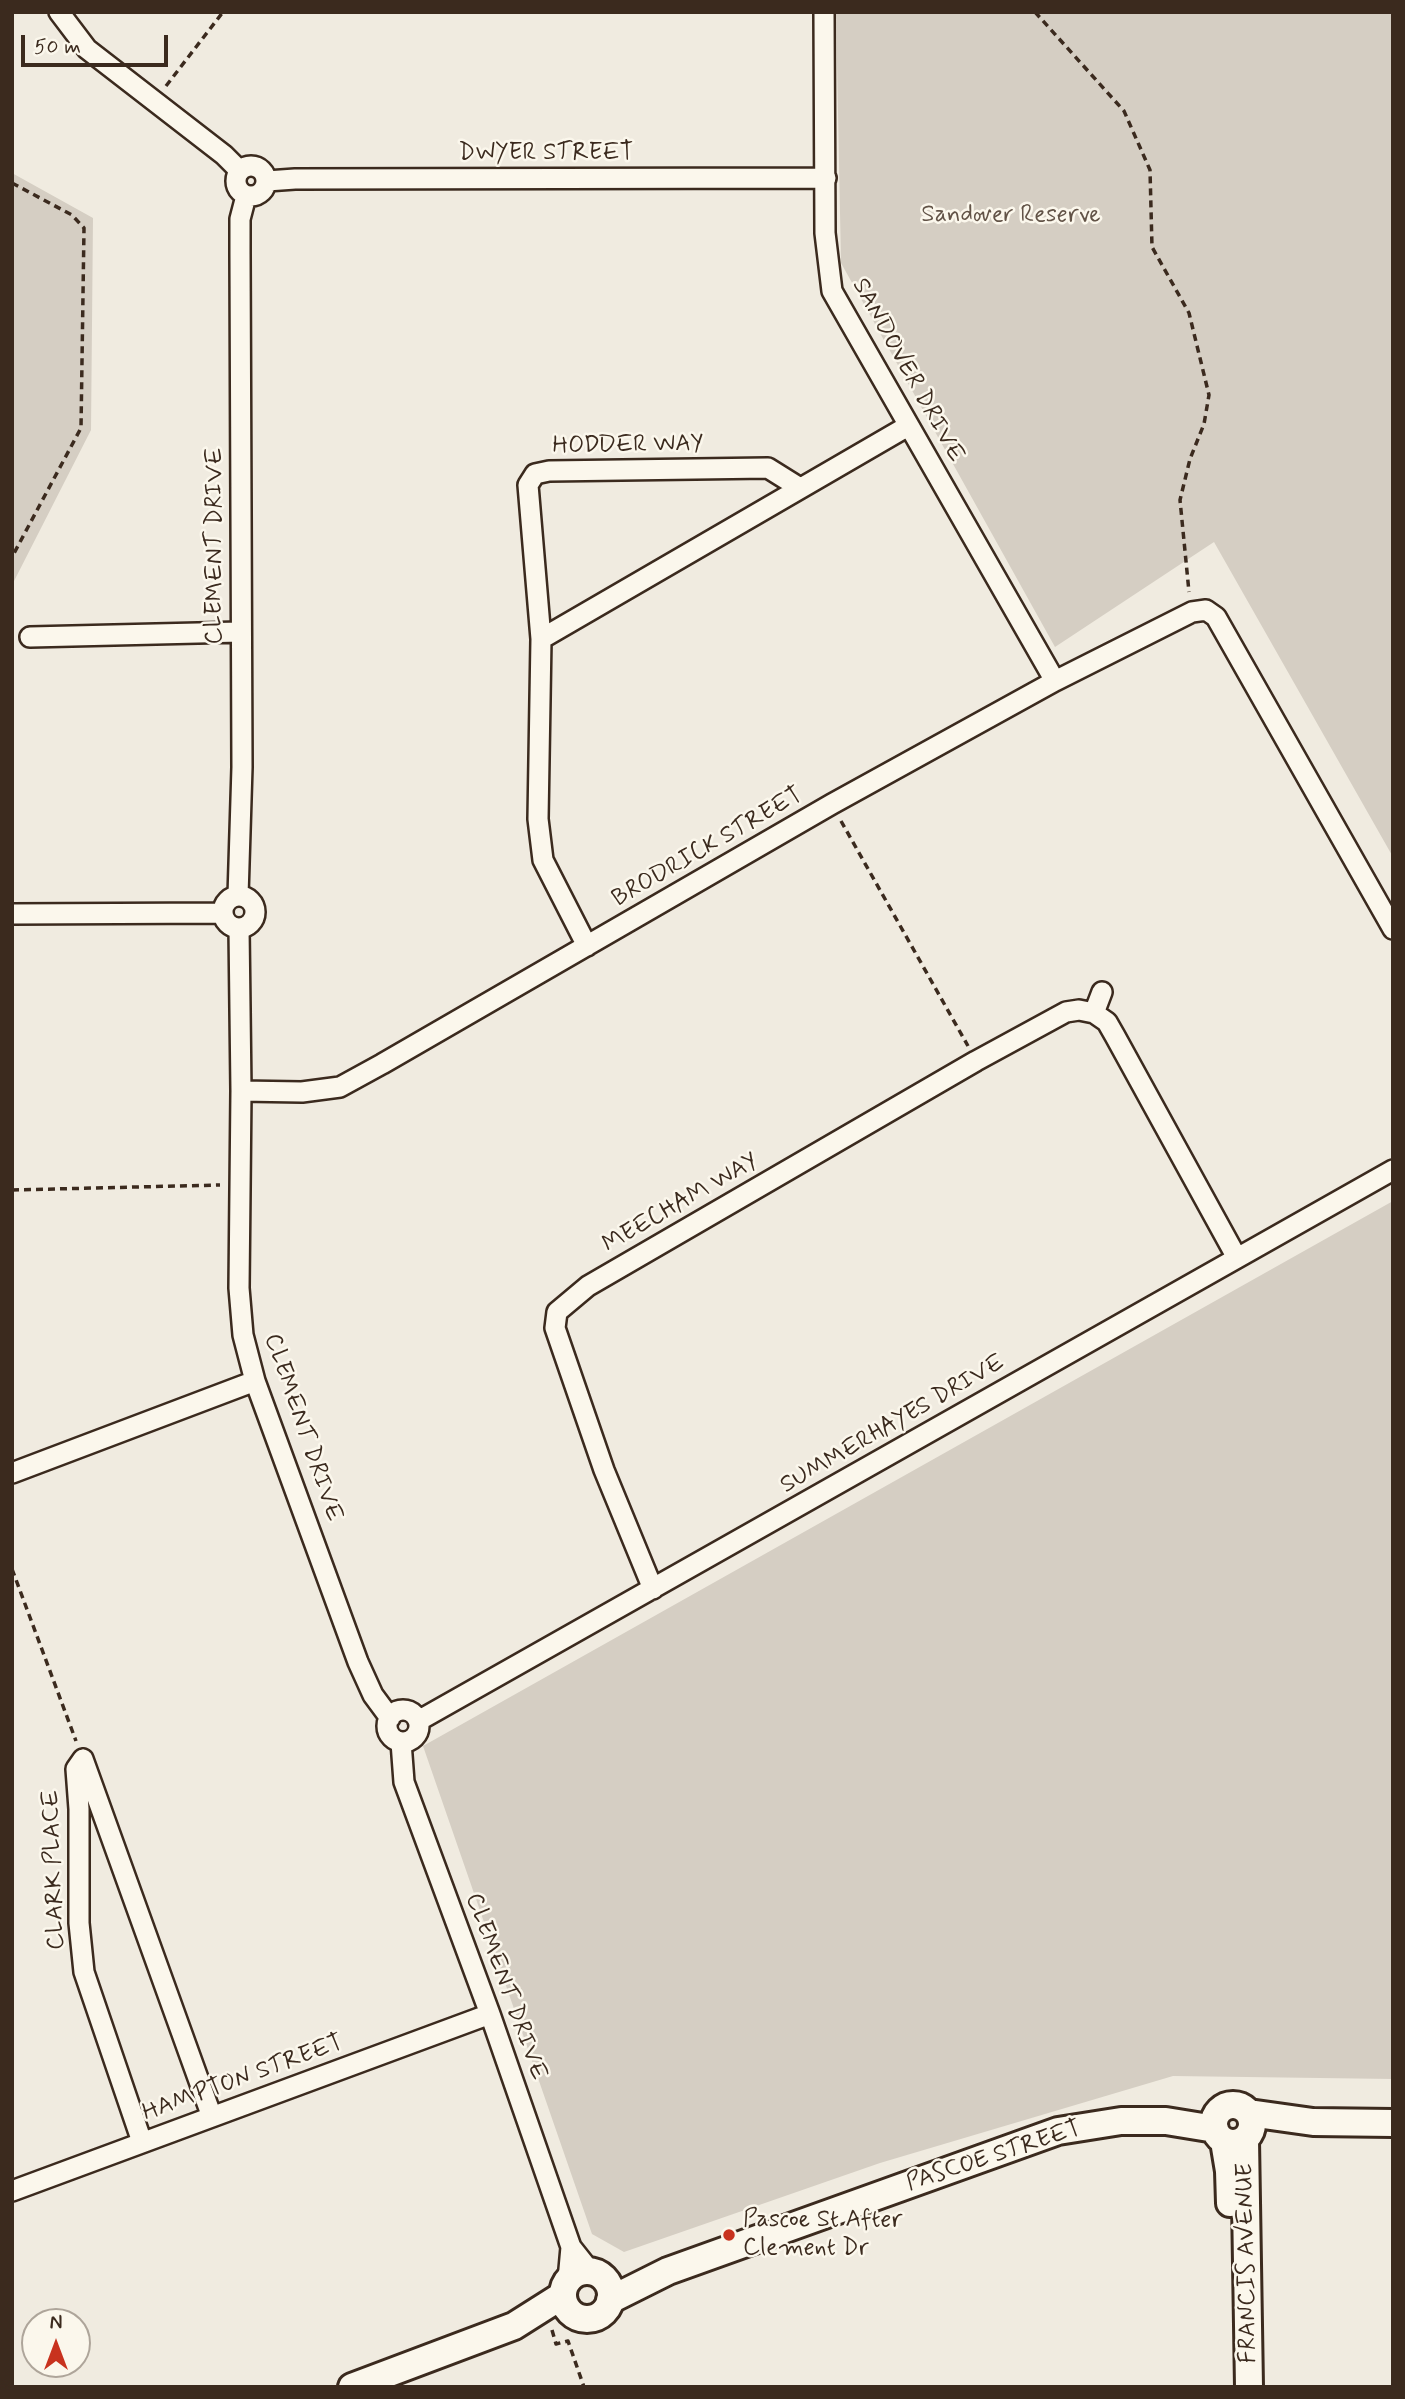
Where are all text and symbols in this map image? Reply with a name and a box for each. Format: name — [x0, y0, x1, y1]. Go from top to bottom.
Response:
scale bar — [24, 21, 172, 65]
text: 50 m — [34, 33, 81, 61]
street label: DWYER STREET — [459, 140, 633, 168]
park label: Sandover Reserve — [921, 202, 1101, 230]
street label: SANDOVER DRIVE — [844, 274, 970, 468]
street label: HODDER WAY — [552, 430, 704, 462]
street label: CLEMENT DRIVE — [202, 448, 230, 644]
street label: BRODRICK STREET — [608, 782, 808, 914]
street label: MEECHAM WAY — [598, 1148, 764, 1260]
street label: CLEMENT DRIVE — [256, 1330, 348, 1526]
street label: SUMMERHAYES DRIVE — [776, 1349, 1010, 1501]
street label: CLARK PLACE — [38, 1789, 72, 1951]
street label: CLEMENT DRIVE — [458, 1890, 552, 2084]
street label: HAMPTON STREET — [139, 2029, 347, 2129]
street label: PASCOE STREET — [903, 2115, 1085, 2199]
street label: FRANCIS AVENUE — [1232, 2162, 1264, 2364]
place label: Pascoe St After Clement Dr — [743, 2207, 902, 2263]
marker: Pascoe St After Clement Dr — [721, 2227, 737, 2243]
north arrow — [21, 2308, 91, 2378]
text: N — [50, 2311, 62, 2336]

